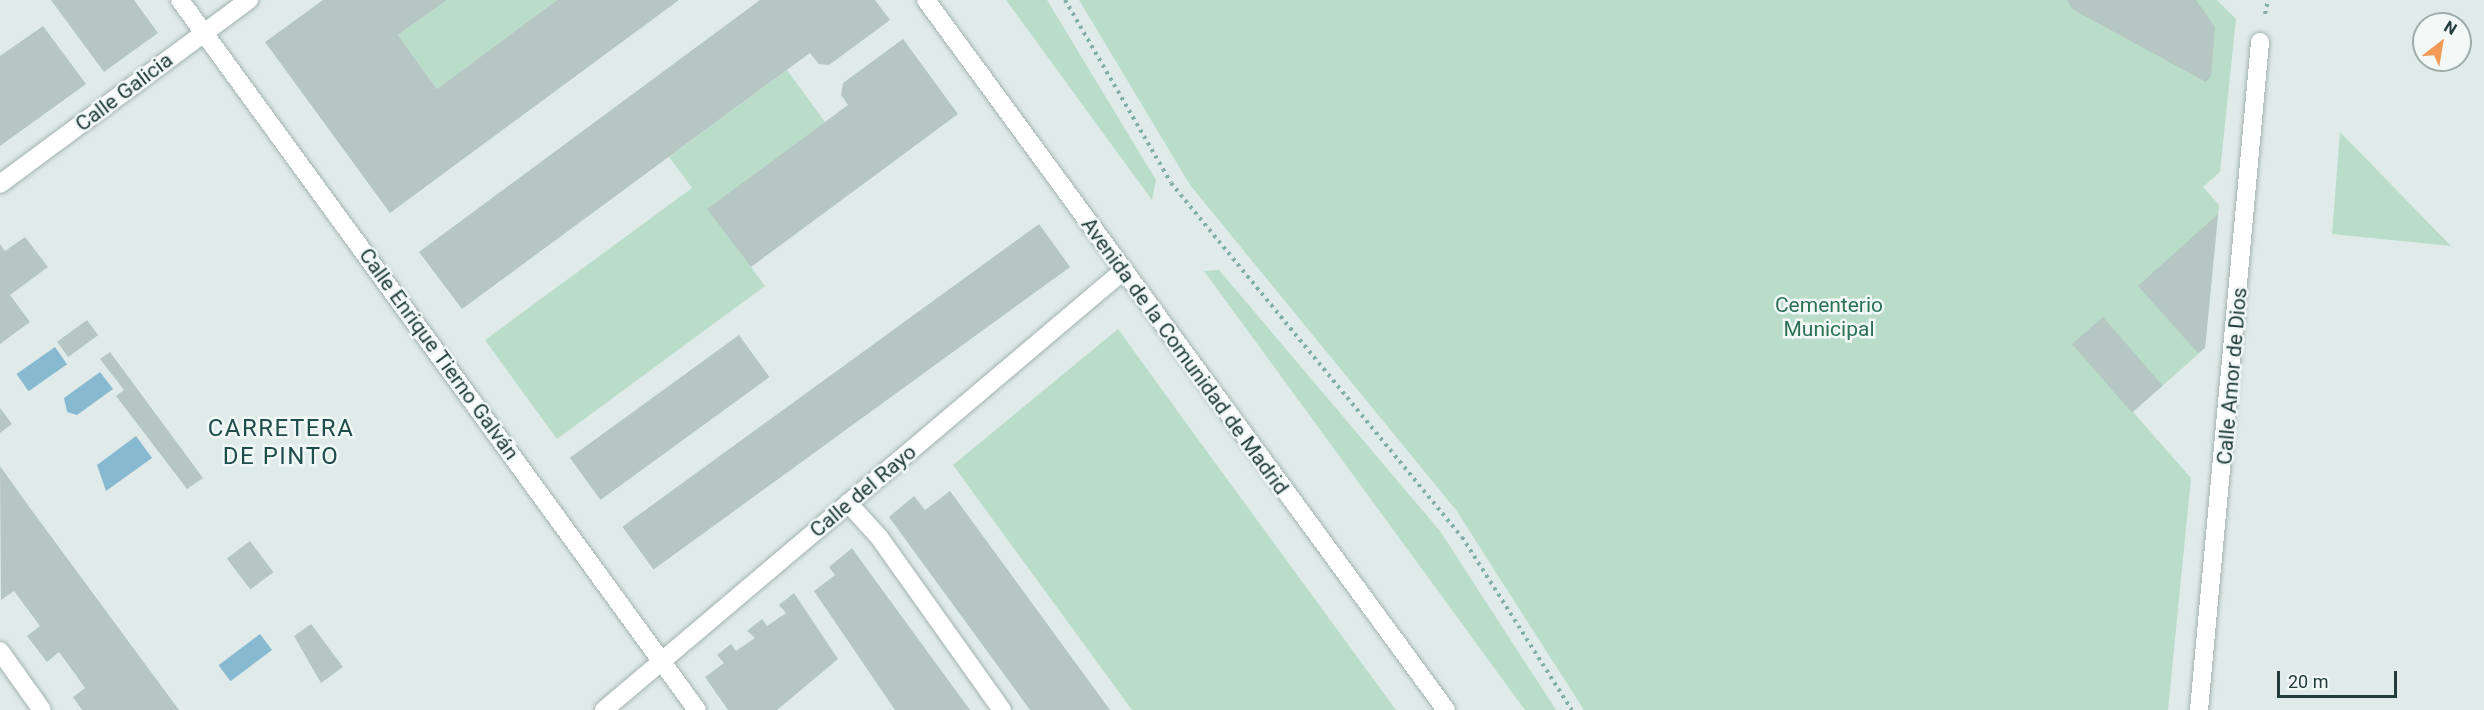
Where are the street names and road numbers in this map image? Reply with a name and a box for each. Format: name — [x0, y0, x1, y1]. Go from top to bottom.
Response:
street label: Calle Galicia — [70, 47, 178, 137]
street label: Avenida de la Comunidad de Madrid — [1076, 213, 1294, 499]
street label: Calle Enrique Tierno Galván — [354, 243, 524, 465]
street label: Calle Amor de Dios — [2212, 286, 2252, 466]
street label: Calle del Rayo — [805, 439, 921, 543]

